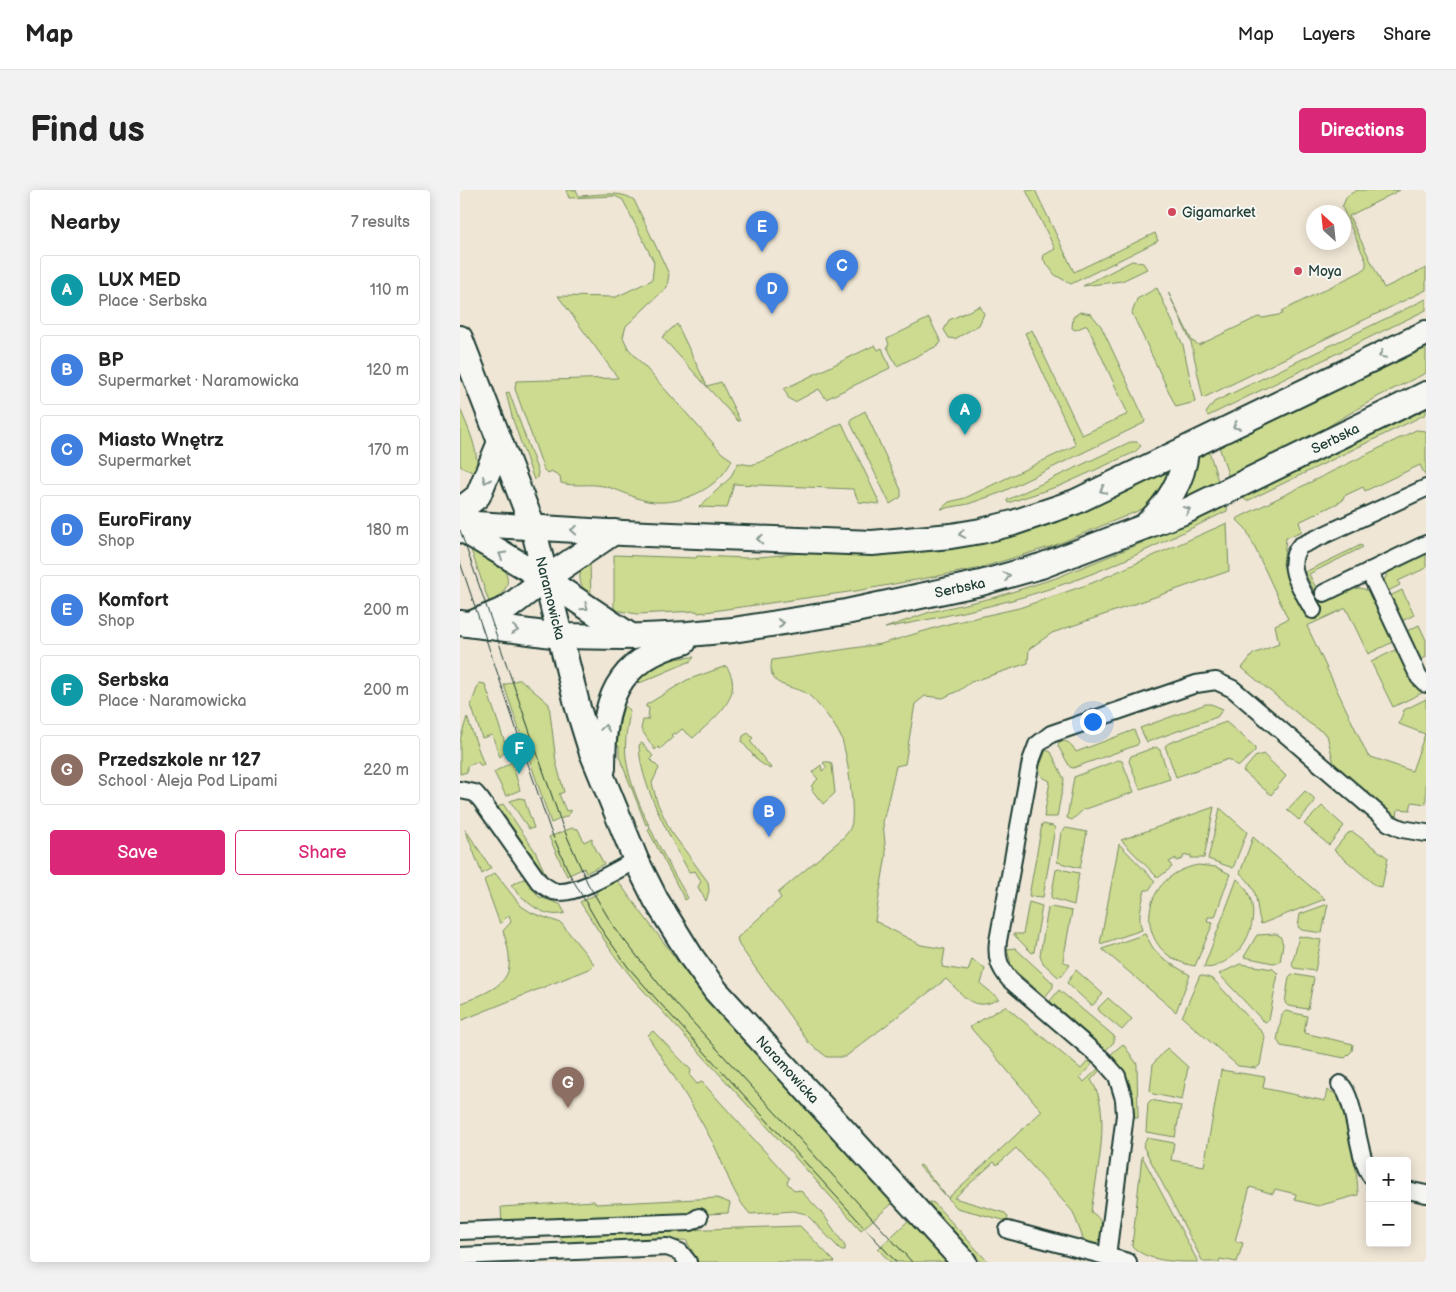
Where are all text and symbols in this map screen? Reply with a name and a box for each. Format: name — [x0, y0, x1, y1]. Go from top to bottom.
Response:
text: Map — [25, 20, 73, 49]
text: Map — [1238, 24, 1274, 45]
text: Layers — [1302, 24, 1355, 45]
text: Share — [1383, 24, 1431, 45]
button: Directions — [1299, 108, 1426, 153]
text: Find us — [30, 109, 145, 152]
place label: Gigamarket — [1182, 204, 1256, 221]
north arrow — [1306, 205, 1351, 250]
marker: Gigamarket — [1166, 206, 1178, 218]
text: Nearby — [50, 210, 120, 235]
pin: E — [746, 211, 778, 252]
text: 7 results — [351, 213, 410, 232]
pin: C — [826, 250, 858, 291]
place label: Moya — [1308, 263, 1342, 280]
marker: Moya — [1292, 265, 1304, 277]
text: LUX MED — [98, 269, 181, 292]
pin: D — [756, 273, 788, 314]
text: A — [62, 281, 72, 300]
text: 110 m — [370, 281, 409, 300]
text: Place · Serbska — [98, 292, 207, 311]
one-way arrow — [1378, 348, 1387, 359]
text: BP — [98, 349, 123, 372]
text: B — [61, 361, 73, 380]
text: 120 m — [366, 361, 409, 380]
text: Supermarket · Naramowicka — [98, 372, 299, 391]
pin: A — [949, 394, 981, 435]
one-way arrow — [1232, 420, 1241, 430]
street label: Serbska — [1309, 420, 1362, 458]
text: Miasto Wnętrz — [98, 429, 224, 452]
text: C — [61, 441, 73, 460]
text: 170 m — [368, 441, 409, 460]
text: Supermarket — [98, 452, 191, 471]
one-way arrow — [482, 475, 492, 484]
one-way arrow — [1099, 483, 1108, 494]
one-way arrow — [1182, 506, 1191, 517]
text: EuroFirany — [98, 509, 191, 532]
text: D — [61, 521, 73, 540]
text: 180 m — [367, 521, 409, 540]
one-way arrow — [569, 524, 577, 535]
one-way arrow — [957, 529, 966, 539]
text: Shop — [98, 532, 135, 551]
one-way arrow — [755, 533, 763, 544]
one-way arrow — [499, 552, 508, 562]
street label: Naramowicka — [532, 555, 569, 642]
one-way arrow — [1003, 571, 1012, 582]
street label: Serbska — [933, 574, 987, 602]
text: Komfort — [98, 589, 169, 612]
one-way arrow — [580, 600, 589, 610]
text: E — [62, 601, 72, 620]
text: 200 m — [363, 601, 409, 620]
text: Shop — [98, 612, 135, 631]
one-way arrow — [776, 618, 785, 628]
one-way arrow — [511, 624, 519, 635]
text: Serbska — [98, 669, 169, 692]
text: F — [62, 681, 72, 700]
text: 200 m — [363, 681, 409, 700]
text: Place · Naramowicka — [98, 692, 246, 711]
your location — [1080, 709, 1106, 735]
one-way arrow — [599, 724, 610, 732]
pin: F — [503, 733, 535, 774]
text: Przedszkole nr 127 — [98, 749, 261, 772]
text: G — [61, 761, 73, 780]
text: 220 m — [363, 761, 409, 780]
text: School · Aleja Pod Lipami — [98, 772, 277, 791]
pin: B — [753, 796, 785, 837]
button: Save — [50, 830, 225, 875]
button: Share — [235, 830, 410, 875]
street label: Naramowicka — [752, 1033, 823, 1107]
pin: G — [552, 1067, 584, 1108]
map controls — [1366, 1157, 1411, 1247]
button: + — [1366, 1157, 1411, 1202]
button: − — [1366, 1202, 1411, 1247]

